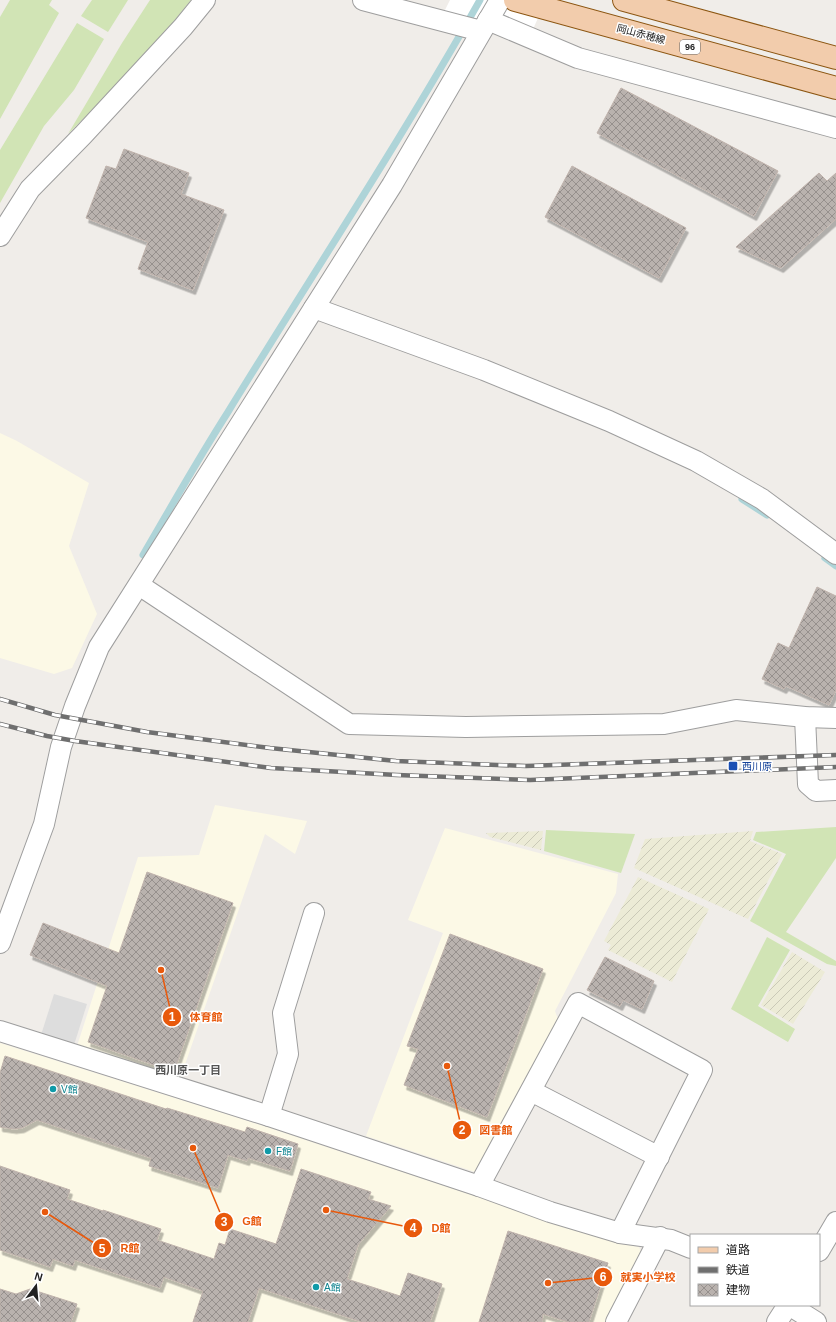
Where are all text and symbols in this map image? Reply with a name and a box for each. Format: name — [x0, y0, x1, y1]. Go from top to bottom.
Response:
street label: 岡山赤穂線 — [615, 22, 667, 46]
road number: 96 — [680, 40, 700, 54]
marker: 西川原 — [727, 760, 739, 772]
place label: 西川原 — [742, 761, 772, 772]
callout: 体育館 — [162, 1006, 231, 1029]
text: 1 — [169, 1010, 176, 1024]
text: 体育館 — [190, 1011, 223, 1023]
district label: 西川原一丁目 — [155, 1064, 221, 1076]
marker: V館 — [48, 1084, 58, 1094]
place label: V館 — [61, 1084, 78, 1095]
callout: 図書館 — [452, 1118, 521, 1141]
text: 2 — [459, 1123, 466, 1137]
text: 図書館 — [480, 1124, 513, 1136]
marker: F館 — [263, 1146, 273, 1156]
place label: F館 — [276, 1146, 292, 1157]
callout: G館 — [214, 1210, 269, 1233]
text: 3 — [221, 1215, 228, 1229]
text: G館 — [242, 1215, 262, 1227]
callout: D館 — [403, 1217, 458, 1240]
text: 4 — [410, 1221, 417, 1235]
text: D館 — [432, 1222, 450, 1234]
legend — [690, 1234, 820, 1306]
callout: R館 — [92, 1237, 147, 1260]
text: 5 — [99, 1242, 106, 1256]
text: R館 — [121, 1242, 139, 1254]
text: 道路 — [726, 1243, 750, 1257]
text: 鉄道 — [726, 1263, 750, 1277]
callout: 就実小学校 — [593, 1265, 684, 1288]
north arrow — [16, 1266, 56, 1306]
text: N — [33, 1270, 44, 1283]
text: 6 — [600, 1270, 607, 1284]
text: 就実小学校 — [621, 1271, 676, 1283]
marker: A館 — [311, 1282, 321, 1292]
place label: A館 — [324, 1282, 341, 1293]
text: 建物 — [726, 1283, 750, 1297]

